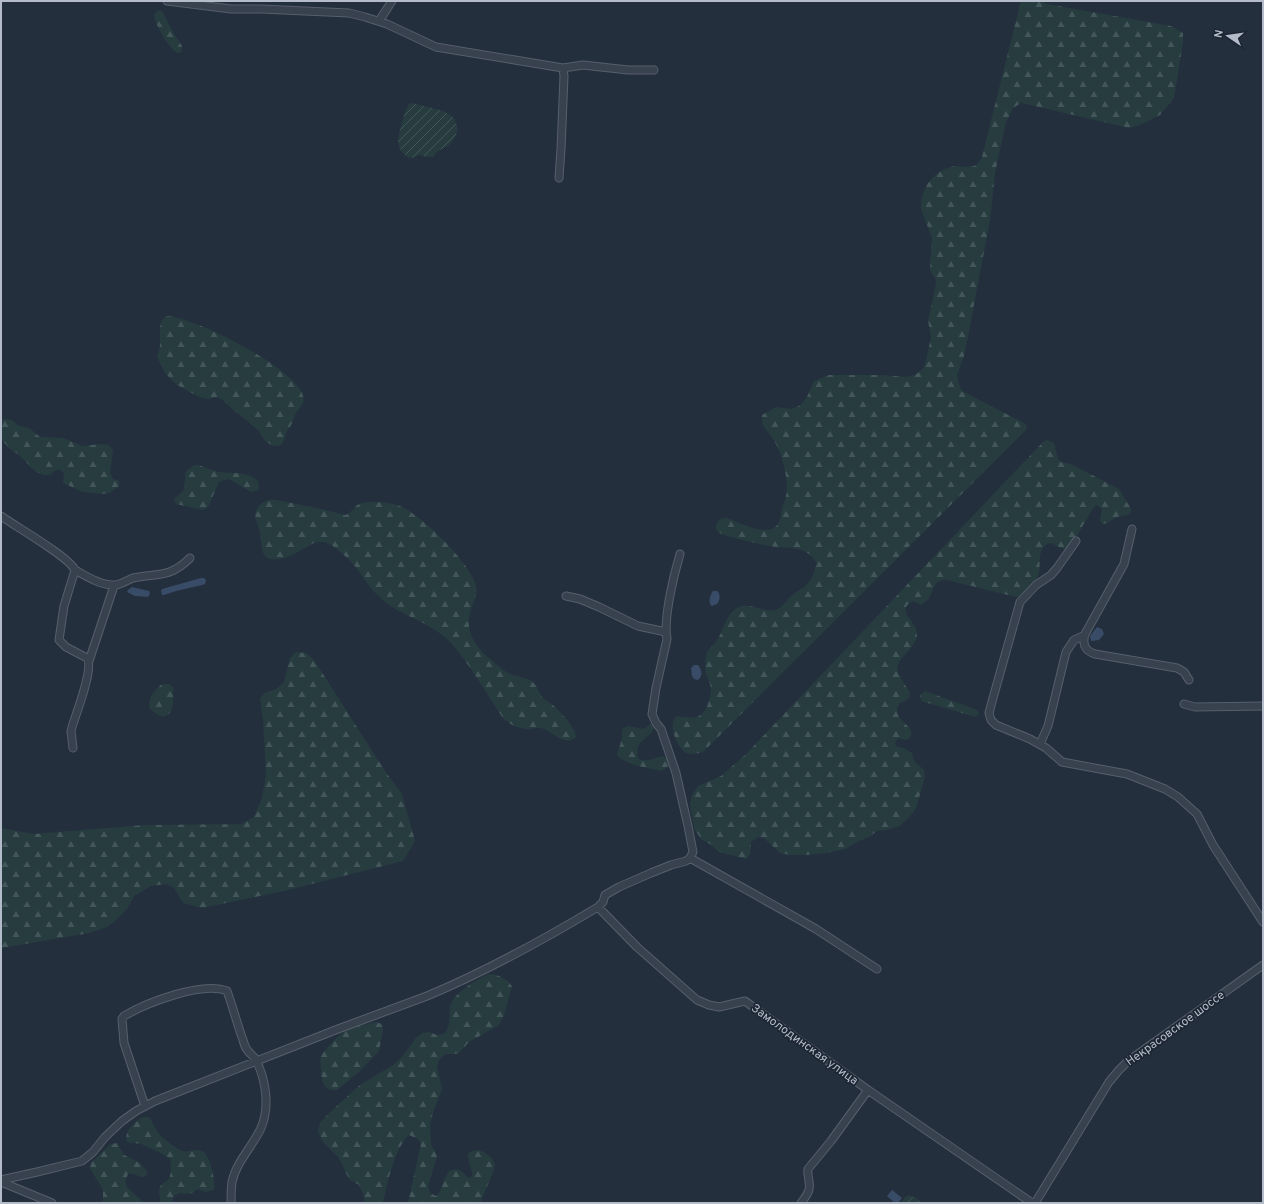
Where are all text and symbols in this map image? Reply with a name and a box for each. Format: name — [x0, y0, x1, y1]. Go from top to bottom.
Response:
north arrow — [1208, 16, 1248, 56]
text: N — [1212, 29, 1227, 39]
street label: Некрасовское шоссе — [1123, 987, 1228, 1070]
street label: Замолодинская улица — [748, 1001, 861, 1089]

